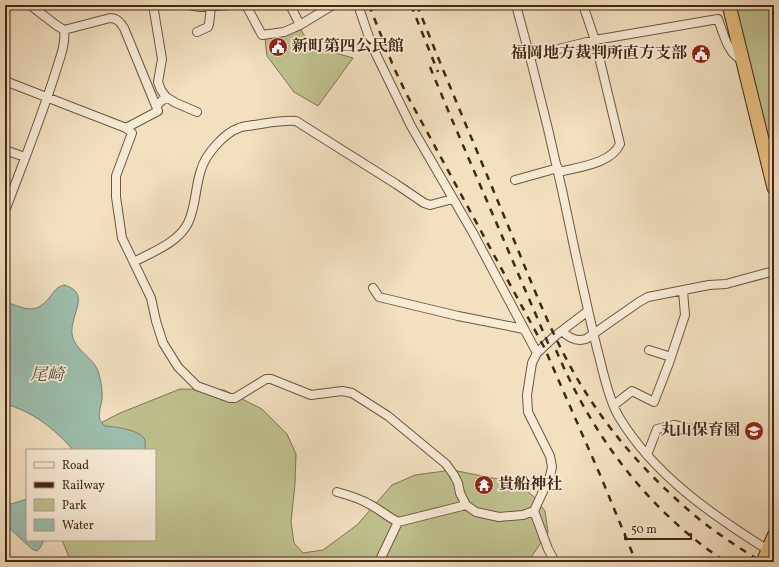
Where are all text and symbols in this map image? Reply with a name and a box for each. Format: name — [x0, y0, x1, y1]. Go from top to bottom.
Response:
public building icon: 新町第四公民館 — [267, 36, 289, 58]
place label: 新町第四公民館 — [291, 36, 404, 58]
place label: 福岡地方裁判所直方支部 — [510, 43, 688, 65]
public building icon: 福岡地方裁判所直方支部 — [690, 43, 712, 65]
water label: 尾崎 — [30, 364, 67, 387]
place label: 丸山保育園 — [660, 420, 740, 442]
school or university icon: 丸山保育園 — [743, 420, 765, 442]
legend — [26, 449, 156, 541]
text: Road — [62, 458, 89, 474]
temple icon: 貴船神社 — [473, 474, 495, 496]
place label: 貴船神社 — [498, 474, 562, 496]
text: Railway — [62, 478, 105, 494]
text: Park — [62, 498, 87, 514]
scale bar — [625, 515, 691, 541]
text: Water — [62, 518, 94, 534]
text: 50 m — [631, 522, 657, 538]

